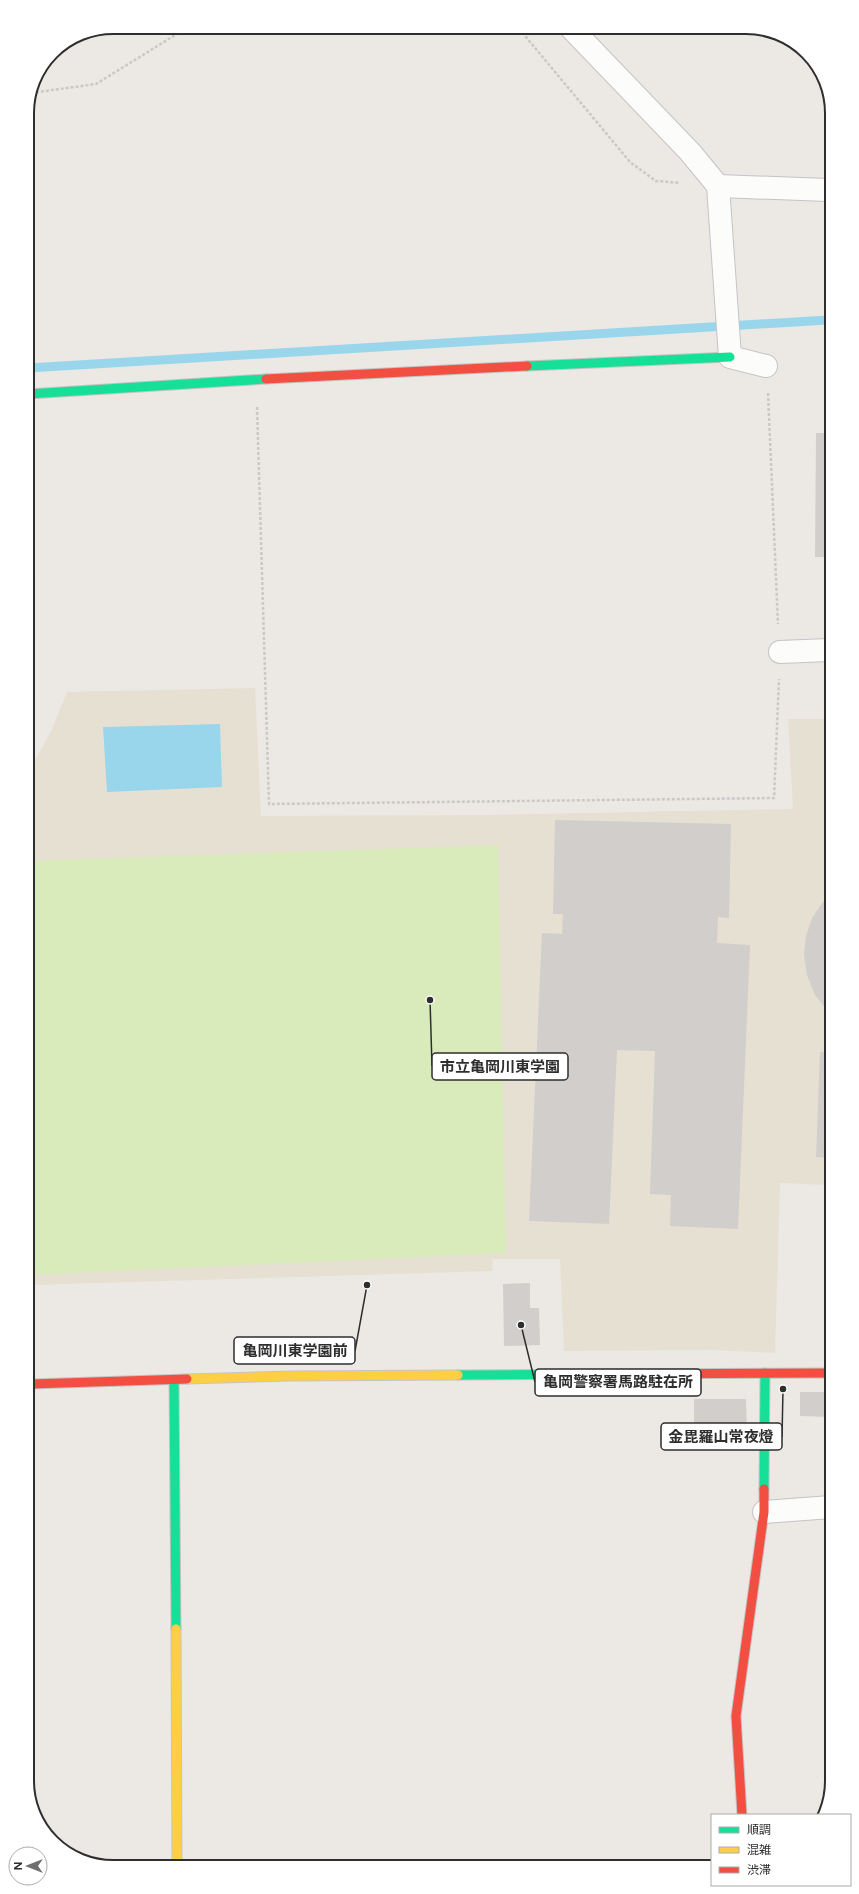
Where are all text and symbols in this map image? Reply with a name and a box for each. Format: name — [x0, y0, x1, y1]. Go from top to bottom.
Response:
callout: 市立亀岡川東学園 — [432, 1053, 568, 1080]
text: 市立亀岡川東学園 — [440, 1058, 560, 1076]
callout: 亀岡川東学園前 — [234, 1337, 355, 1364]
text: 亀岡川東学園前 — [242, 1342, 348, 1360]
callout: 亀岡警察署馬路駐在所 — [535, 1369, 701, 1396]
text: 亀岡警察署馬路駐在所 — [543, 1373, 693, 1391]
callout: 金毘羅山常夜燈 — [661, 1423, 782, 1450]
text: 金毘羅山常夜燈 — [668, 1428, 774, 1446]
legend — [711, 1814, 851, 1886]
text: 順調 — [747, 1823, 771, 1837]
text: 混雑 — [747, 1843, 771, 1857]
north arrow — [8, 1846, 48, 1886]
text: N — [12, 1862, 25, 1870]
text: 渋滞 — [747, 1863, 771, 1877]

